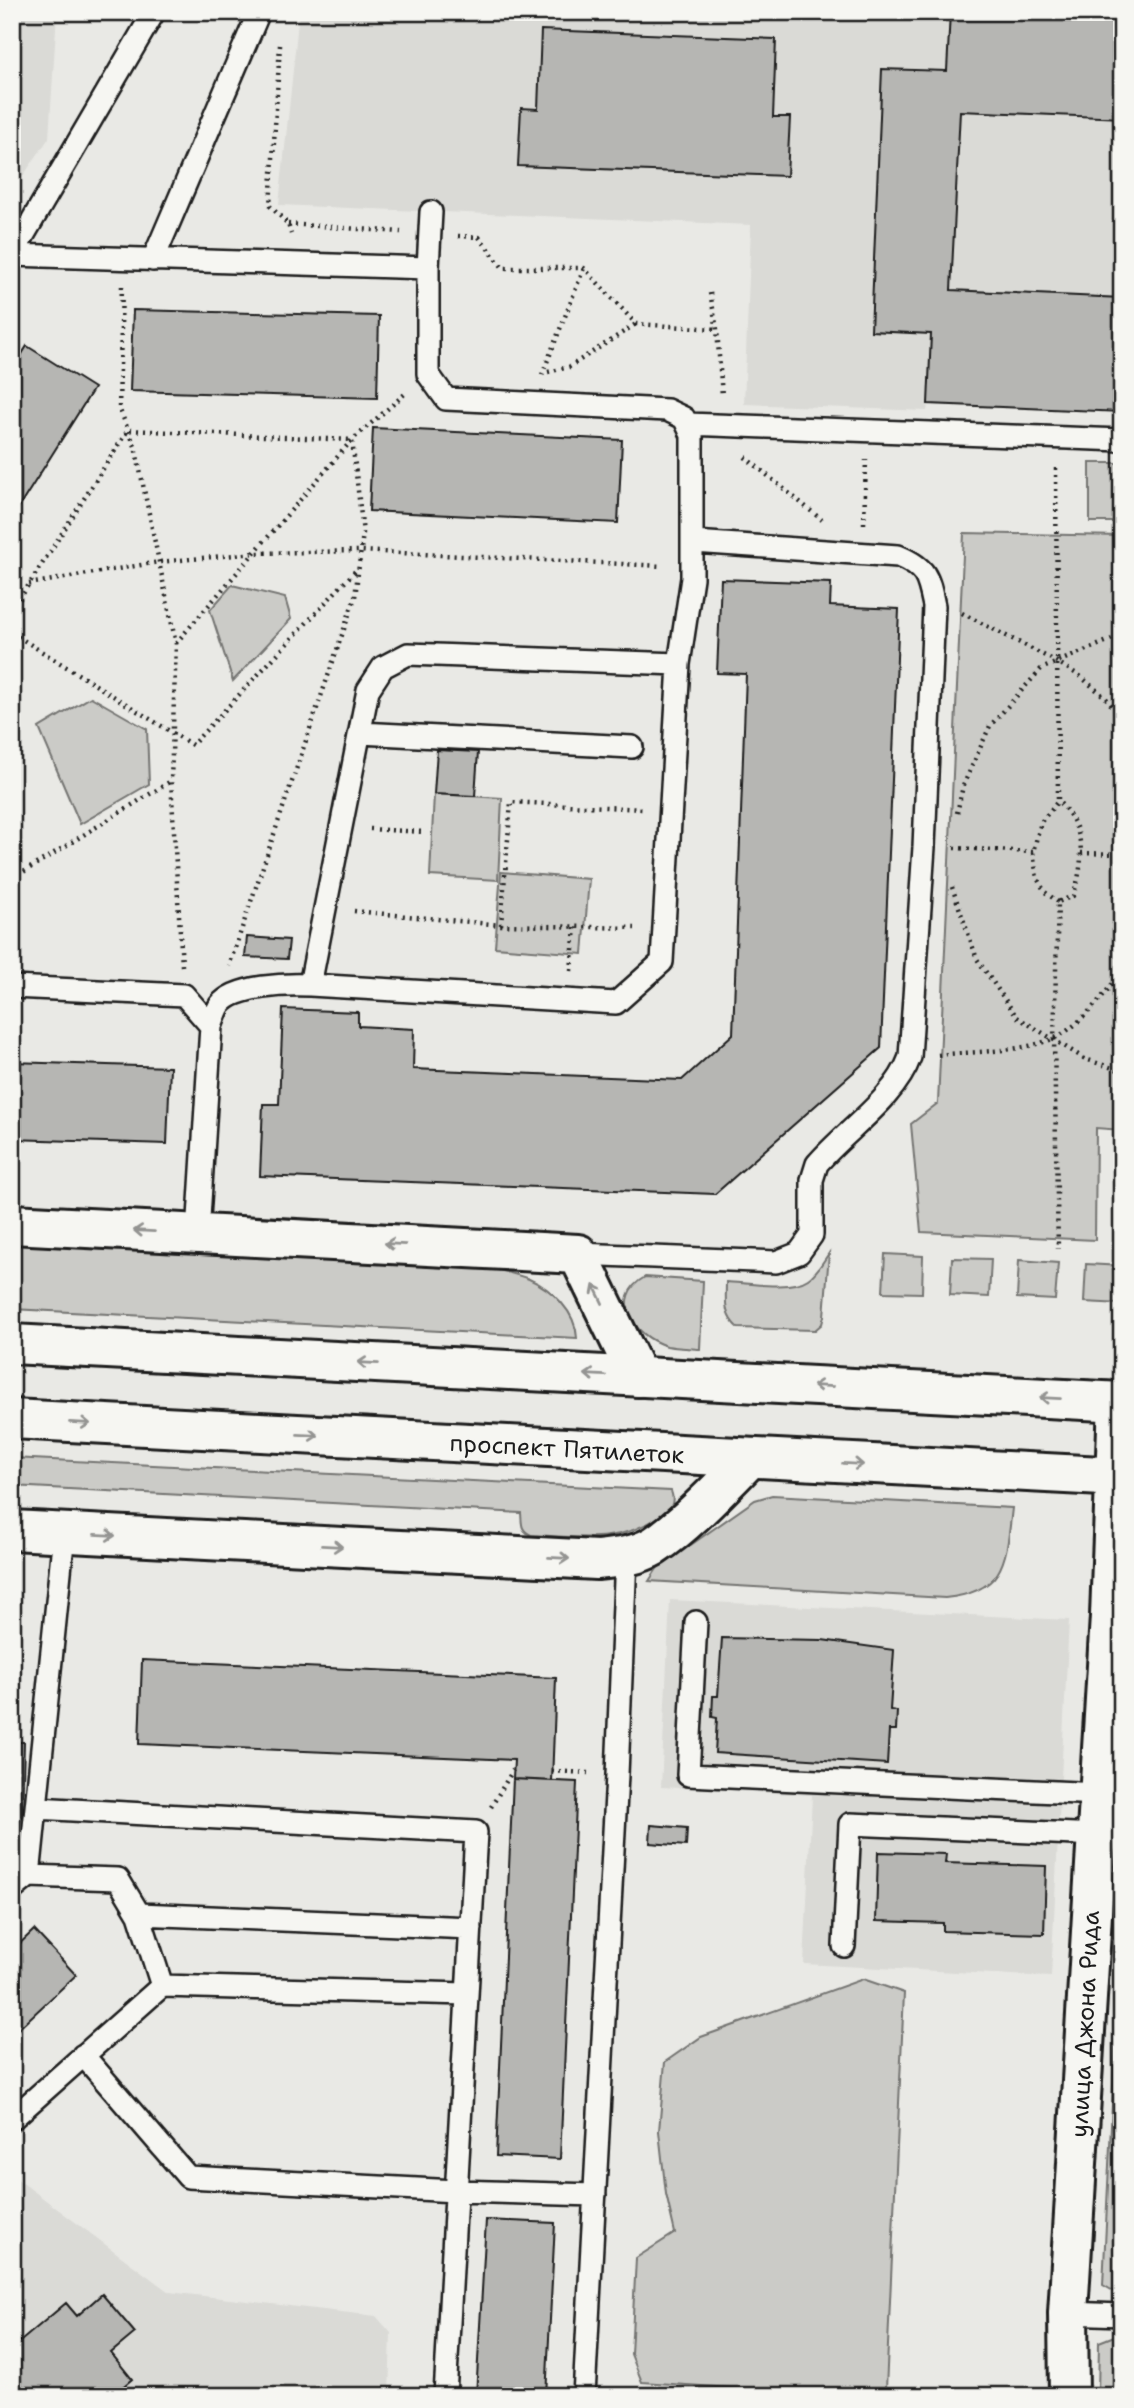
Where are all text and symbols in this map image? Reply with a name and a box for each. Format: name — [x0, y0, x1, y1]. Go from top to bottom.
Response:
one-way arrow — [132, 1224, 155, 1237]
one-way arrow — [385, 1237, 407, 1250]
one-way arrow — [590, 1284, 604, 1305]
one-way arrow — [357, 1356, 380, 1369]
one-way arrow — [585, 1368, 607, 1381]
one-way arrow — [811, 1380, 834, 1393]
one-way arrow — [1039, 1391, 1062, 1404]
one-way arrow — [69, 1416, 92, 1429]
street label: проспект Пятилеток — [449, 1427, 685, 1471]
one-way arrow — [296, 1428, 319, 1441]
one-way arrow — [841, 1457, 864, 1470]
one-way arrow — [93, 1529, 116, 1542]
one-way arrow — [320, 1540, 343, 1553]
one-way arrow — [548, 1551, 571, 1564]
street label: улица Джона Рида — [1063, 1910, 1107, 2138]

